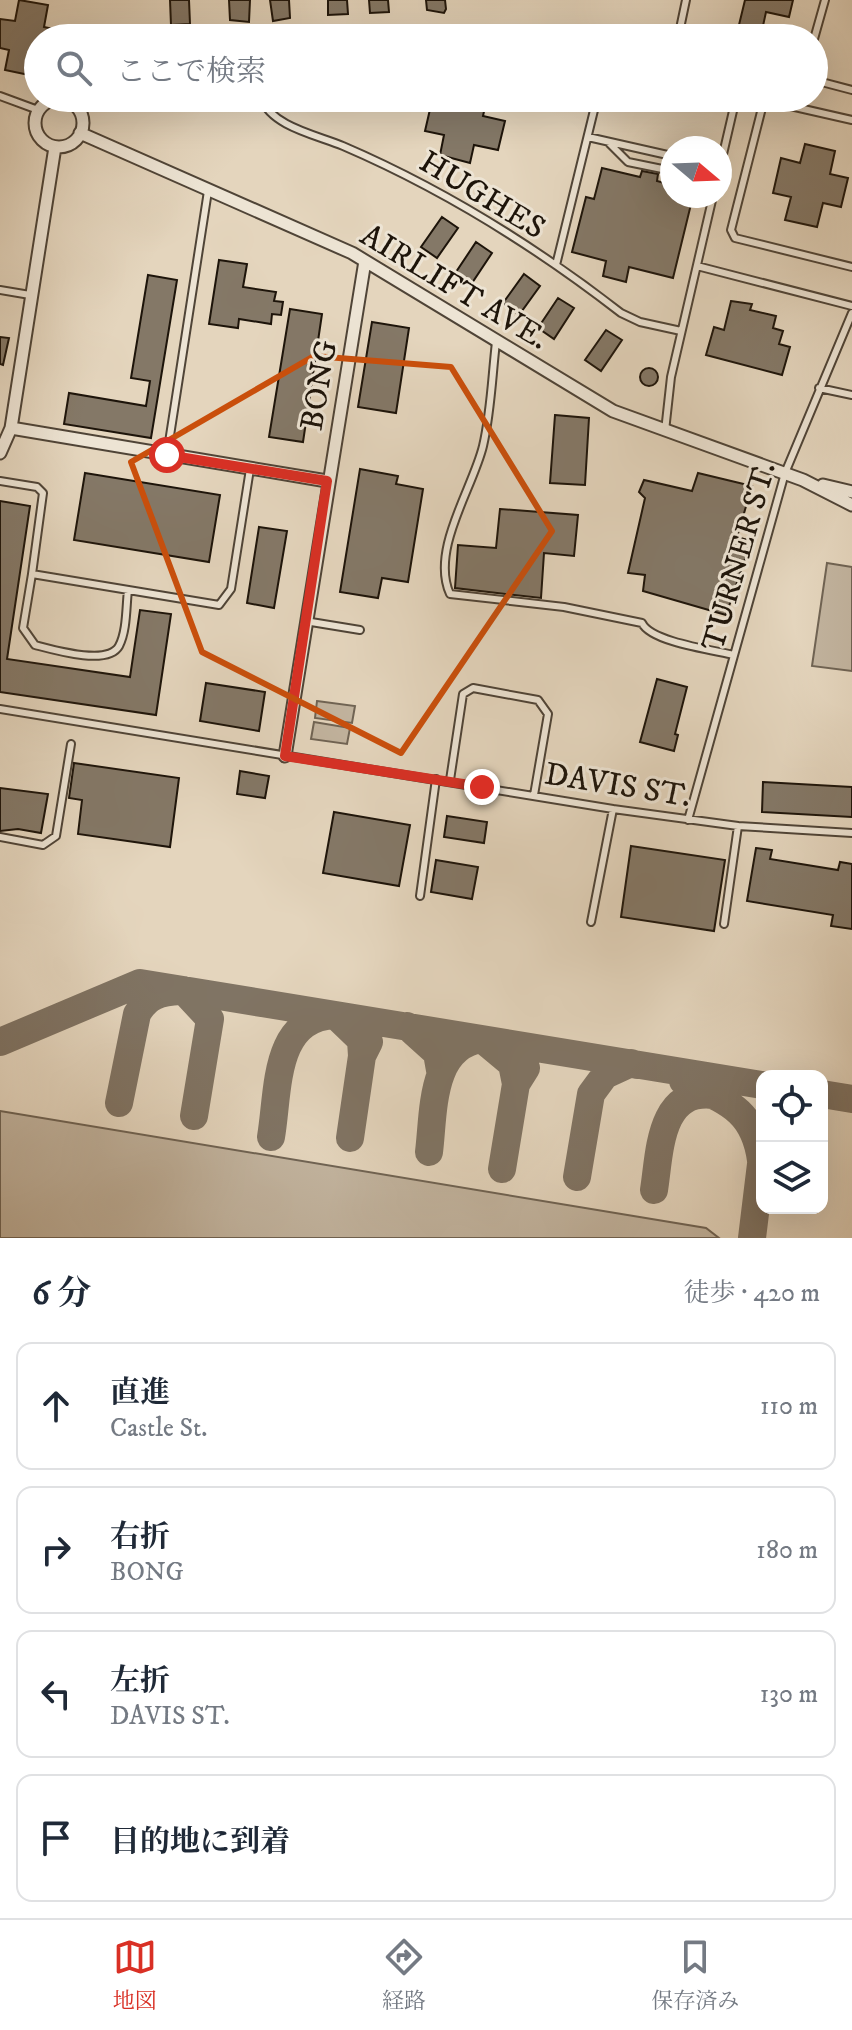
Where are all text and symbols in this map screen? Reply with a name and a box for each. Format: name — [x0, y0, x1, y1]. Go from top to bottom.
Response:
search box — [24, 24, 828, 112]
icon: search — [52, 46, 96, 90]
text: ここで検索 — [116, 54, 266, 91]
north arrow — [660, 136, 732, 208]
street label: HUGHES — [412, 143, 552, 249]
street label: AIRLIFT AVE. — [353, 216, 555, 360]
street label: BONG — [292, 337, 348, 434]
route start — [149, 437, 185, 473]
street label: TURNER ST. — [694, 458, 786, 656]
street label: DAVIS ST. — [542, 755, 693, 817]
route end — [464, 769, 500, 805]
map controls — [756, 1070, 828, 1214]
button: locate — [756, 1070, 828, 1142]
button: layers — [756, 1142, 828, 1214]
text: 6 分 — [32, 1273, 91, 1315]
text: 徒歩 · 420 m — [684, 1277, 820, 1310]
text: 直進 — [110, 1375, 170, 1412]
icon: ahead — [34, 1384, 78, 1428]
text: 110 m — [760, 1390, 818, 1423]
text: Castle St. — [110, 1412, 208, 1445]
text: 右折 — [110, 1519, 170, 1556]
icon: right — [34, 1528, 78, 1572]
text: 180 m — [756, 1534, 818, 1567]
text: BONG — [110, 1556, 184, 1589]
text: 左折 — [110, 1663, 170, 1700]
icon: left — [34, 1672, 78, 1716]
text: 130 m — [760, 1678, 818, 1711]
text: DAVIS ST. — [110, 1700, 230, 1733]
icon: arrive — [34, 1816, 78, 1860]
text: 目的地に到着 — [110, 1824, 290, 1861]
tab: 地図 — [113, 1935, 157, 2015]
tab: 経路 — [382, 1935, 426, 2015]
tab: 保存済み — [651, 1935, 739, 2015]

